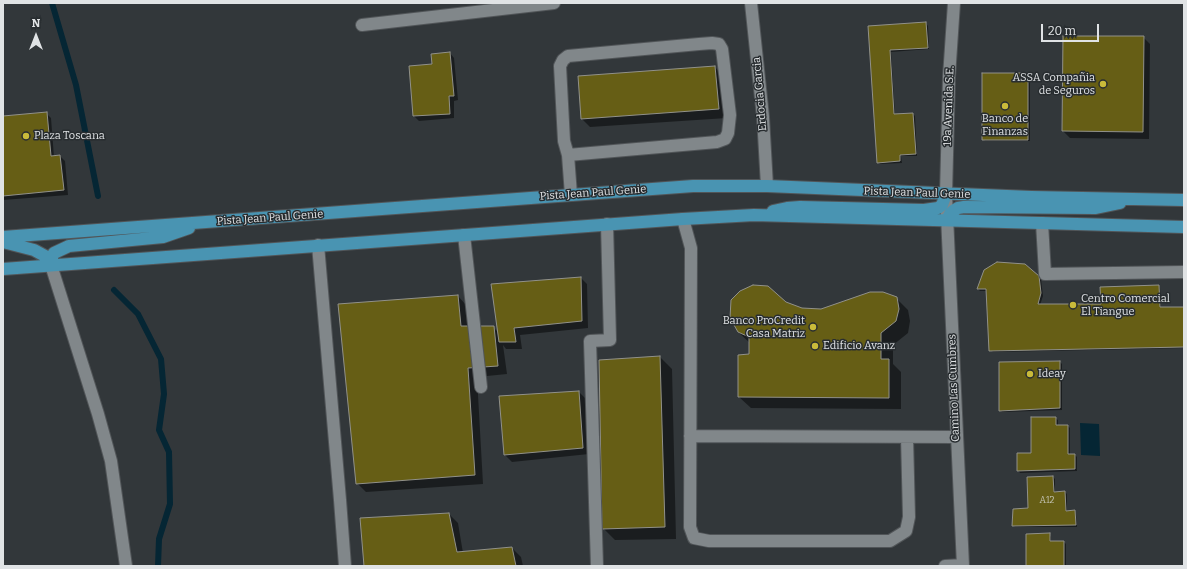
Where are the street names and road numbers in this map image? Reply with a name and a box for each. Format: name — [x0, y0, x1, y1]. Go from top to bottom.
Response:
street label: Erdocia Garcia — [750, 56, 770, 132]
street label: 19a Avenida S.E. — [941, 66, 957, 146]
street label: Pista Jean Paul Genie — [539, 183, 647, 203]
street label: Pista Jean Paul Genie — [863, 185, 971, 201]
street label: Pista Jean Paul Genie — [216, 208, 324, 228]
street label: Camino Las Cumbres — [946, 334, 962, 442]

